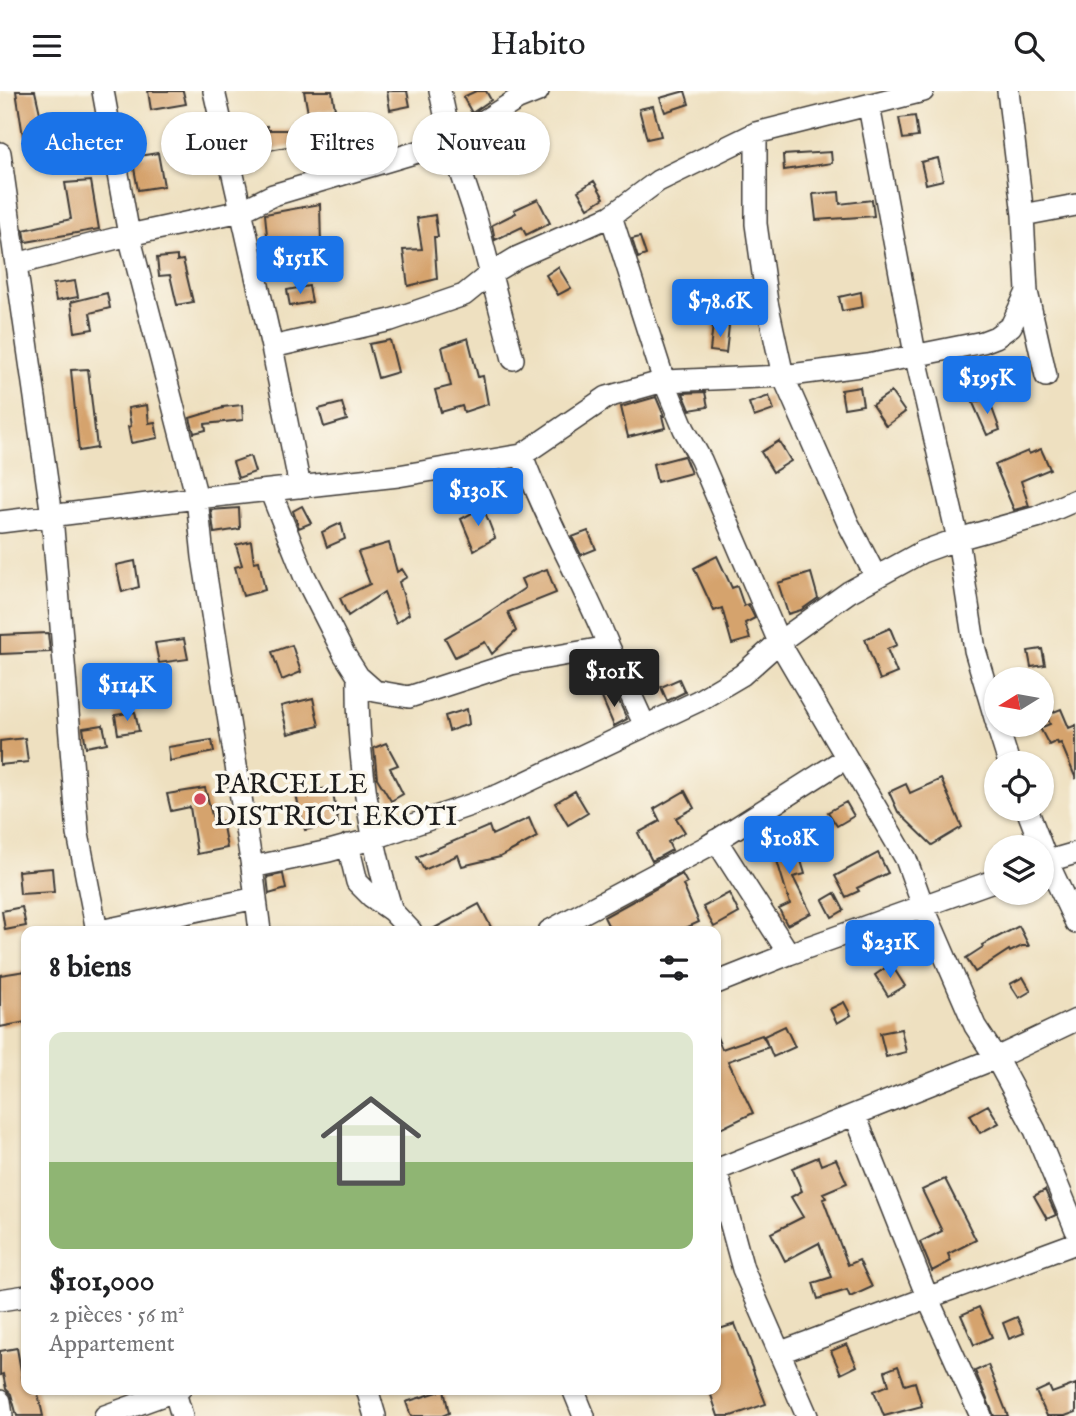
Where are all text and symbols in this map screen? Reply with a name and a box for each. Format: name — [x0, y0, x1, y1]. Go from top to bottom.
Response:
text: Habito — [491, 25, 585, 66]
icon: menu — [28, 27, 66, 65]
icon: search — [1010, 27, 1048, 65]
chip: Acheter — [21, 112, 147, 175]
chip: Louer — [161, 112, 272, 175]
chip: Filtres — [286, 112, 398, 175]
chip: Nouveau — [412, 112, 550, 175]
pin: $151K — [251, 237, 349, 296]
text: $151K — [273, 244, 327, 273]
pin: $78.6K — [663, 279, 777, 339]
text: $78.6K — [688, 287, 752, 316]
pin: $195K — [938, 357, 1036, 416]
text: $195K — [959, 364, 1015, 393]
pin: $130K — [429, 469, 527, 528]
text: $130K — [449, 476, 507, 505]
pin: $101K — [565, 649, 663, 709]
text: $101K — [585, 657, 643, 686]
pin: $114K — [78, 663, 176, 723]
north arrow — [984, 667, 1054, 737]
map controls — [984, 667, 1054, 905]
text: $114K — [98, 671, 156, 700]
button: locate — [984, 751, 1054, 821]
place label: PARCELLE DISTRICT EKOTI — [214, 768, 457, 835]
marker: PARCELLE DISTRICT EKOTI — [192, 791, 208, 807]
pin: $108K — [740, 817, 838, 876]
text: $108K — [760, 824, 818, 853]
button: layers — [984, 835, 1054, 905]
pin: $231K — [841, 921, 939, 980]
text: $231K — [861, 928, 919, 957]
text: 8 biens — [49, 949, 131, 987]
icon: filters — [655, 949, 693, 987]
icon: home — [308, 1078, 434, 1204]
text: $101,000 — [49, 1263, 155, 1301]
text: 2 pièces · 56 m² — [49, 1301, 185, 1330]
text: Appartement — [49, 1330, 175, 1359]

